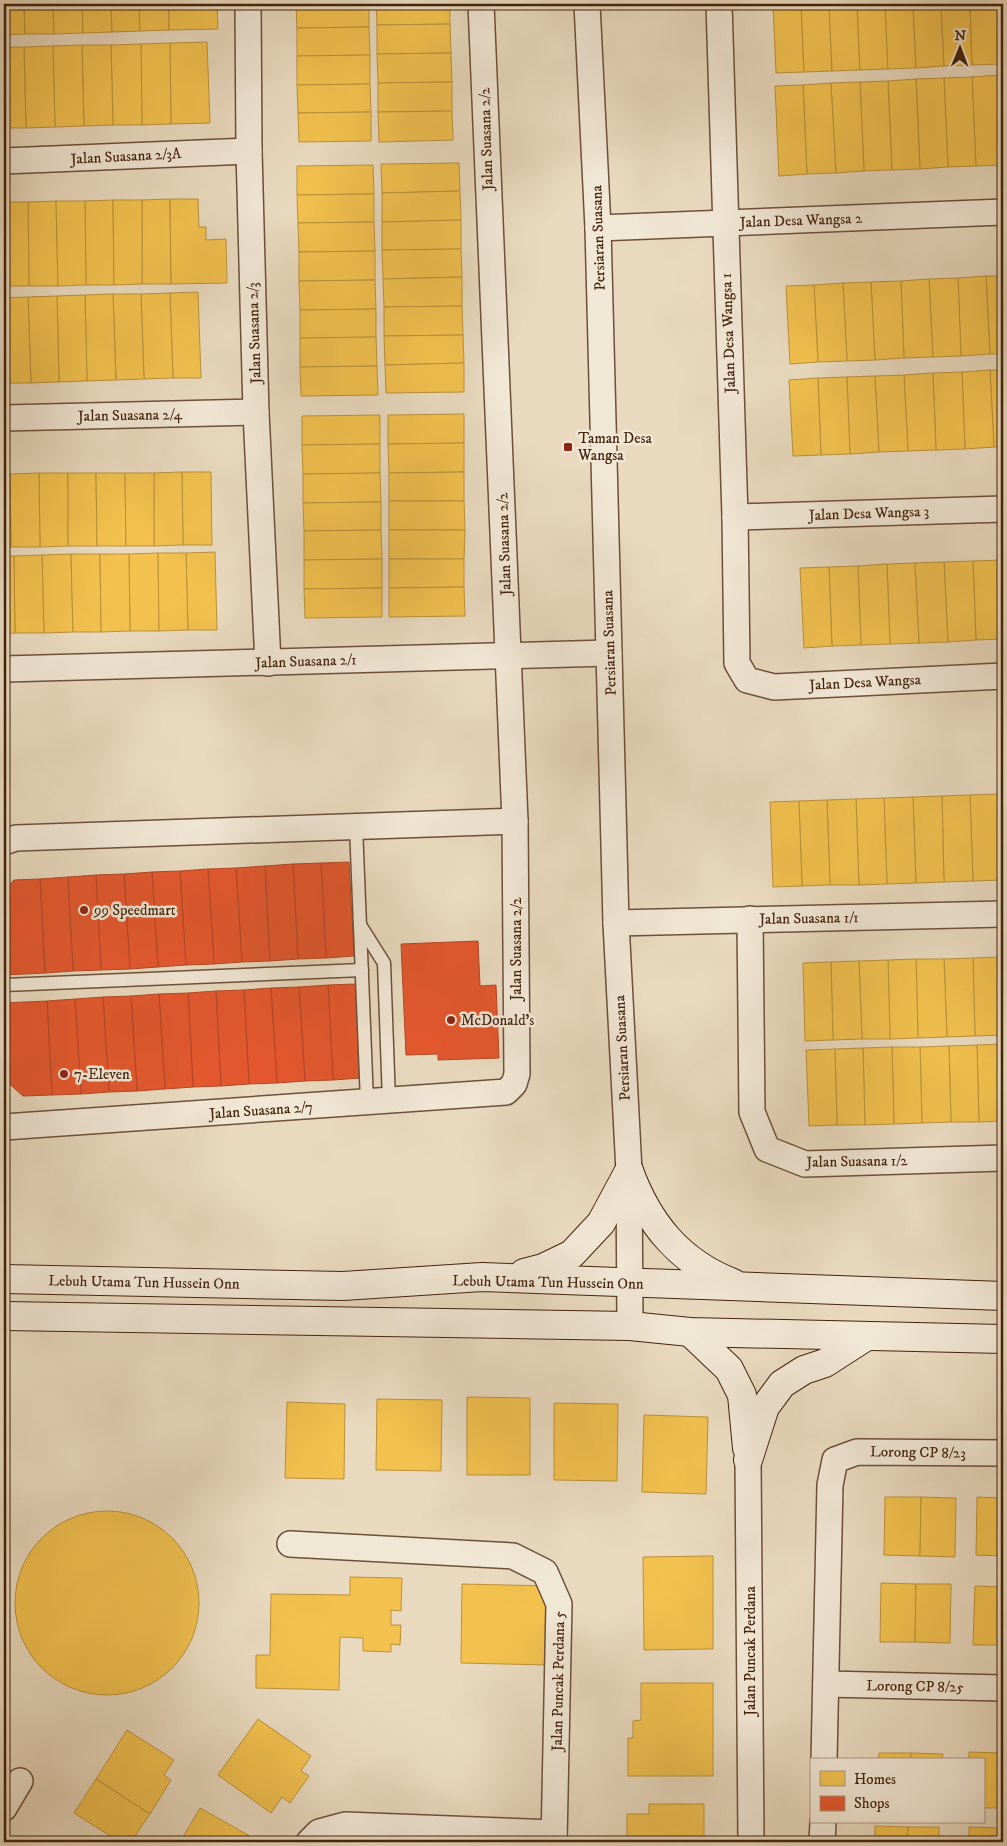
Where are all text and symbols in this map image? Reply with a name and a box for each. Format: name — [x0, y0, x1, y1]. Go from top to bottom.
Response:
north arrow — [934, 22, 984, 72]
text: N — [954, 27, 967, 45]
street label: Jalan Suasana 2/2 — [475, 87, 498, 193]
street label: Jalan Suasana 2/3A — [68, 144, 182, 169]
street label: Persiaran Suasana — [587, 184, 610, 291]
street label: Jalan Desa Wangsa 2 — [738, 209, 863, 232]
street label: Jalan Desa Wangsa 1 — [717, 272, 740, 395]
street label: Jalan Suasana 2/3 — [243, 282, 266, 386]
street label: Jalan Suasana 2/4 — [76, 405, 183, 426]
place label: Taman Desa Wangsa — [577, 429, 652, 465]
marker: Taman Desa Wangsa — [562, 441, 574, 453]
street label: Jalan Suasana 2/2 — [493, 492, 516, 598]
street label: Jalan Desa Wangsa 3 — [806, 502, 930, 525]
street label: Persiaran Suasana — [598, 589, 621, 696]
street label: Jalan Suasana 2/1 — [253, 650, 357, 673]
street label: Jalan Desa Wangsa — [807, 670, 922, 695]
street label: Jalan Suasana 2/2 — [507, 897, 526, 1003]
place label: 99 Speedmart — [93, 901, 176, 920]
marker: 99 Speedmart — [78, 904, 90, 916]
street label: Jalan Suasana 1/1 — [757, 908, 859, 929]
street label: Persiaran Suasana — [610, 994, 635, 1101]
place label: McDonald's — [461, 1011, 534, 1030]
marker: McDonald's — [445, 1014, 457, 1026]
place label: 7-Eleven — [74, 1065, 130, 1084]
marker: 7-Eleven — [58, 1068, 70, 1080]
street label: Jalan Suasana 2/7 — [207, 1097, 313, 1124]
street label: Jalan Suasana 1/2 — [804, 1151, 908, 1172]
street label: Lebuh Utama Tun Hussein Onn — [48, 1271, 240, 1294]
street label: Lebuh Utama Tun Hussein Onn — [452, 1271, 644, 1294]
street label: Lorong CP 8/23 — [870, 1442, 966, 1463]
street label: Jalan Puncak Perdana — [741, 1586, 760, 1718]
street label: Jalan Puncak Perdana 5 — [548, 1610, 569, 1753]
street label: Lorong CP 8/25 — [866, 1676, 964, 1697]
legend — [810, 1758, 984, 1824]
text: Homes — [854, 1770, 896, 1789]
text: Shops — [854, 1794, 890, 1813]

